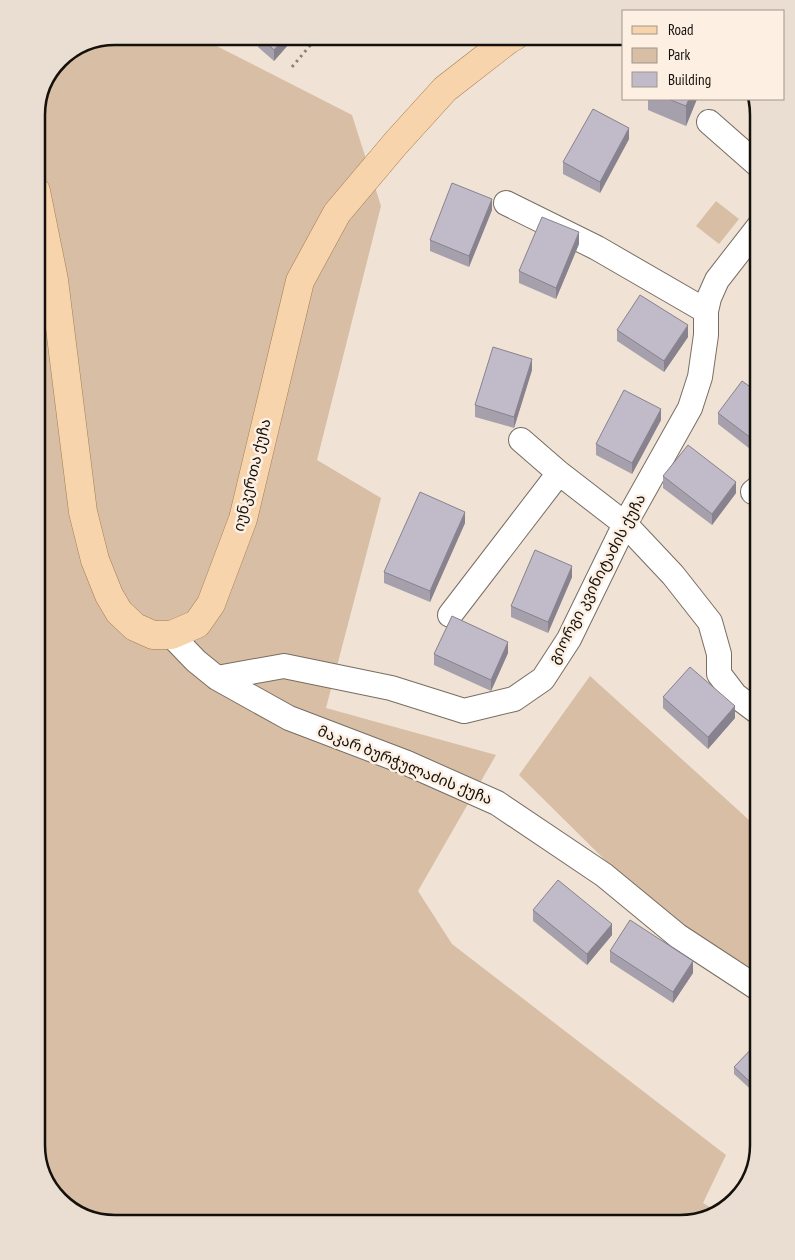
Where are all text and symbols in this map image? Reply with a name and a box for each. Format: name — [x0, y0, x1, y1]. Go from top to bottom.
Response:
legend — [622, 10, 785, 100]
text: Road — [668, 20, 694, 39]
text: Park — [668, 45, 690, 64]
text: Building — [668, 70, 711, 89]
street label: იუნკერთა ქუჩა — [228, 417, 275, 533]
street label: გიორგი კვინიტაძის ქუჩა — [544, 491, 649, 667]
street label: მაკარ ბურჭულაძის ქუჩა — [315, 721, 495, 808]

